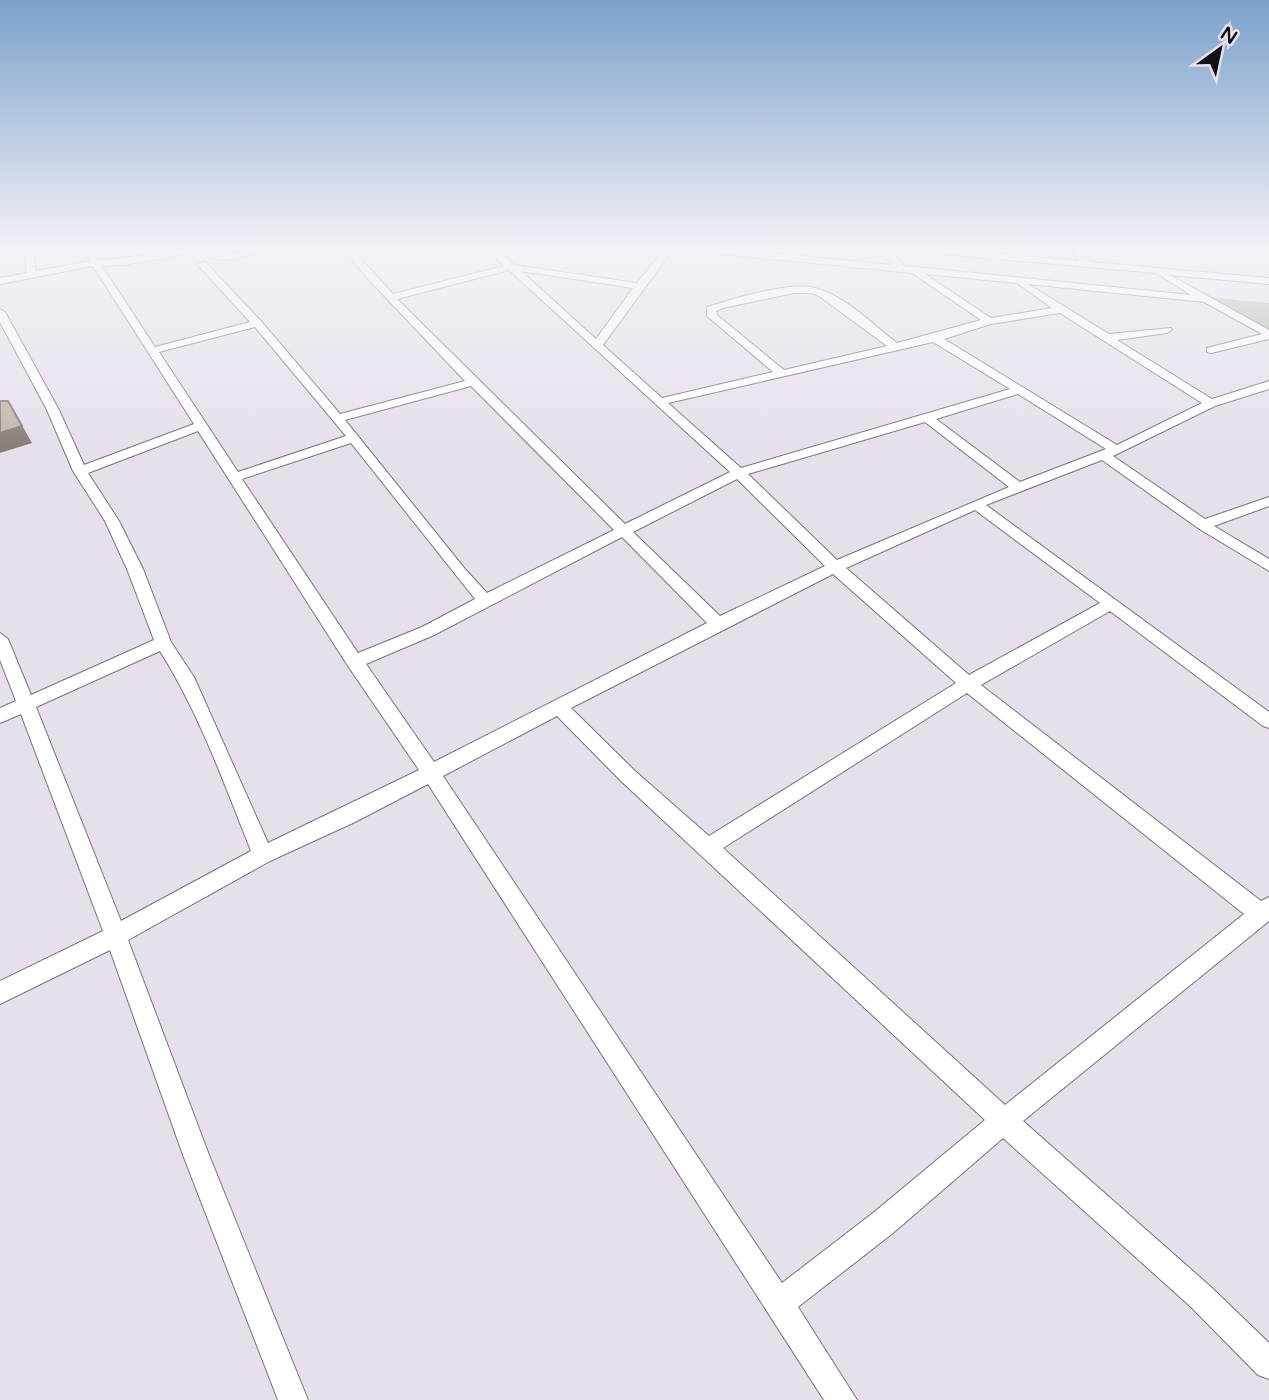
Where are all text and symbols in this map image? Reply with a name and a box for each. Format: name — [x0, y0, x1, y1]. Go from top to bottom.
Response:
north arrow — [1185, 14, 1255, 84]
text: N — [1216, 22, 1241, 49]

